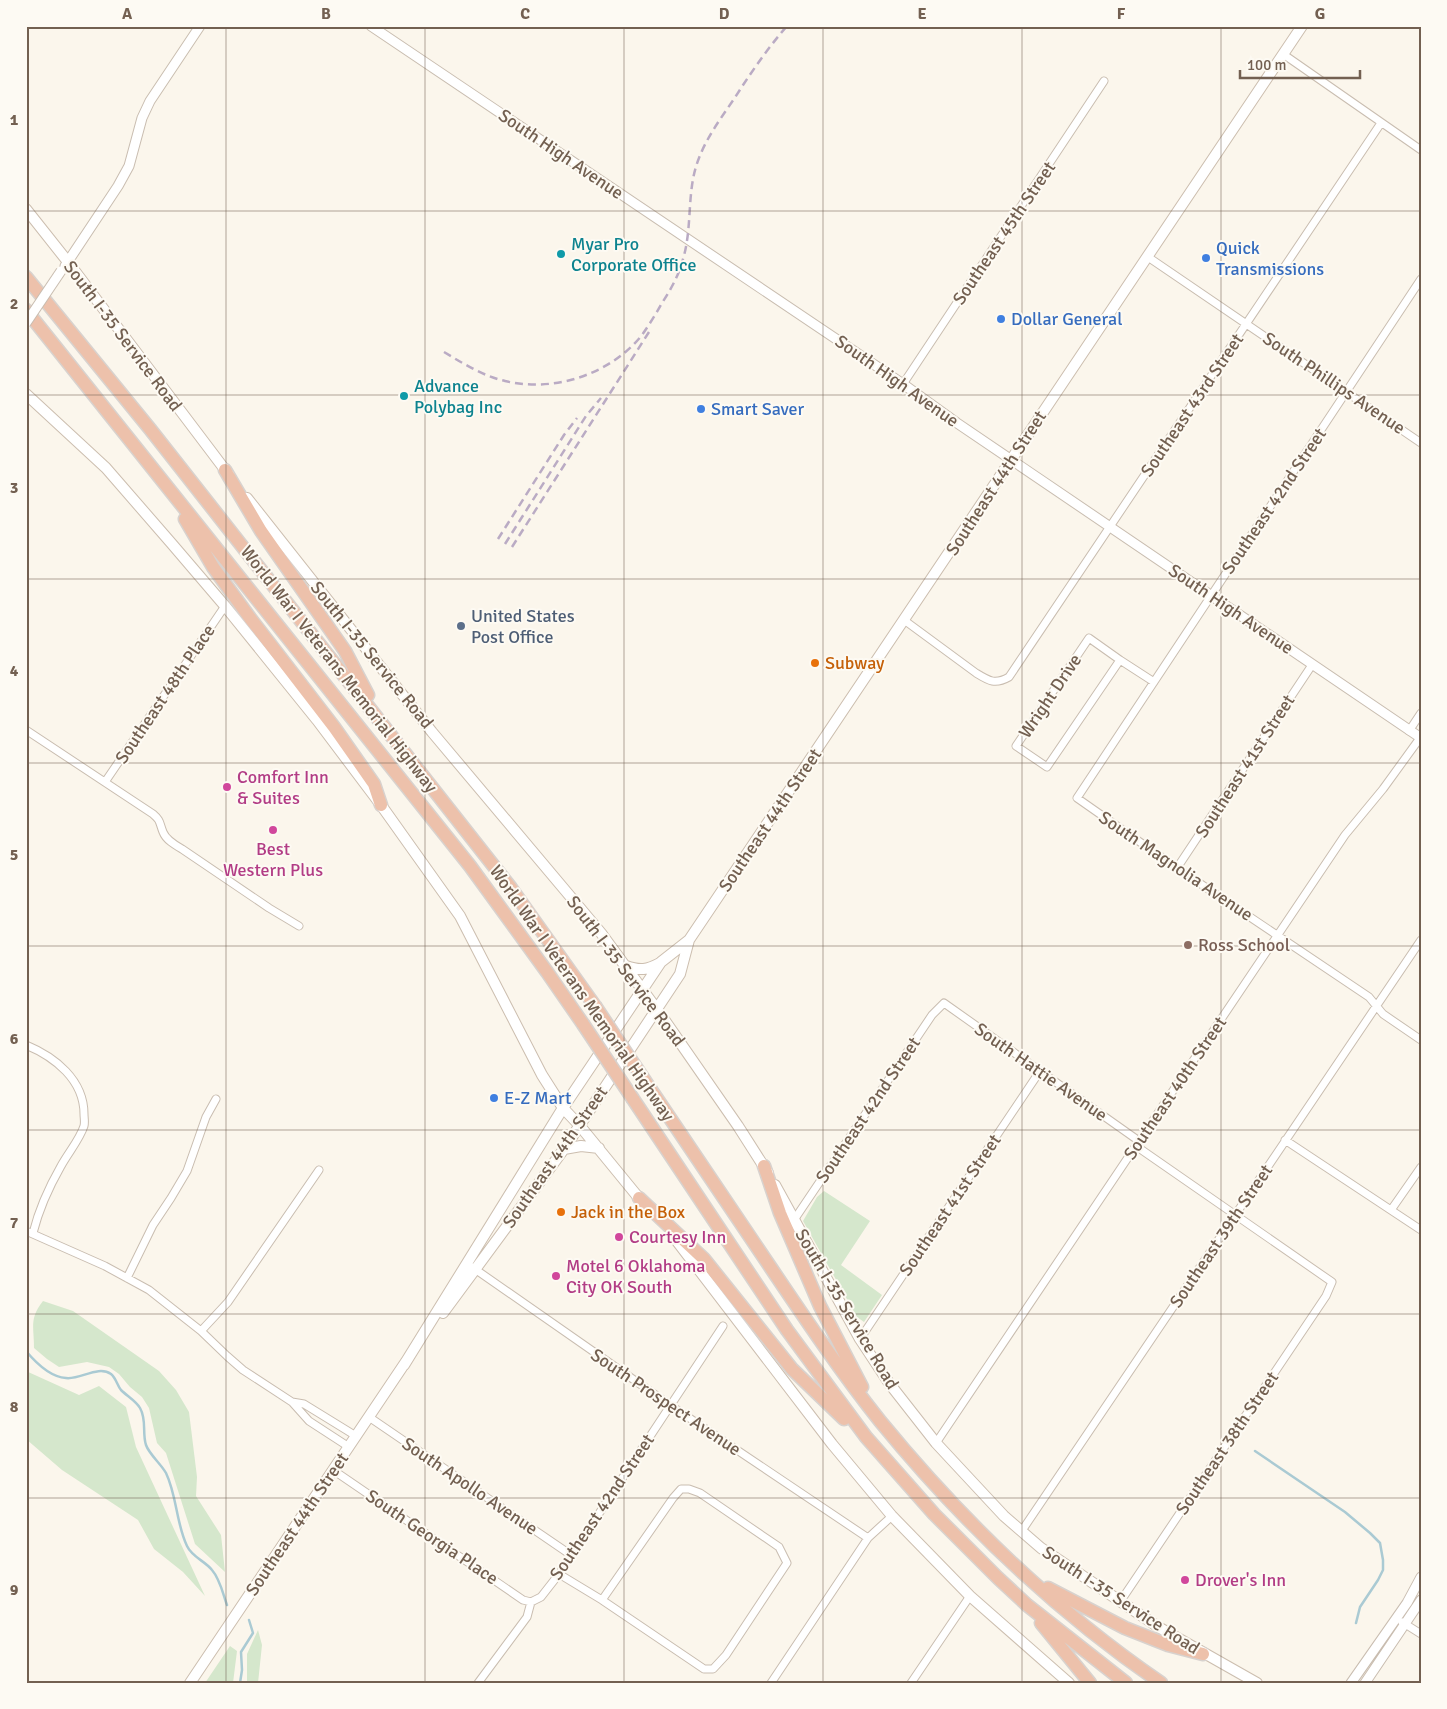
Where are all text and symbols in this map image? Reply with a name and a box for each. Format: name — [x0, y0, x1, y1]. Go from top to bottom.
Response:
text: A — [122, 4, 133, 24]
text: B — [321, 4, 331, 24]
text: C — [520, 4, 530, 24]
text: D — [719, 4, 730, 24]
text: E — [917, 4, 927, 24]
text: F — [1117, 4, 1126, 24]
text: G — [1315, 4, 1325, 24]
scale bar — [1240, 48, 1360, 80]
text: 100 m — [1247, 56, 1287, 74]
street label: South High Avenue — [494, 104, 628, 204]
text: 1 — [10, 110, 19, 130]
street label: Southeast 45th Street — [948, 157, 1060, 309]
place label: Myar Pro Corporate Office — [571, 233, 696, 276]
place label: Quick Transmissions — [1216, 237, 1324, 280]
marker: Myar Pro Corporate Office — [555, 248, 567, 260]
marker: Quick Transmissions — [1200, 252, 1212, 264]
street label: South I-35 Service Road — [59, 256, 187, 416]
text: 2 — [10, 294, 18, 314]
place label: Dollar General — [1011, 308, 1122, 330]
marker: Dollar General — [995, 313, 1007, 325]
street label: South Phillips Avenue — [1259, 327, 1409, 439]
street label: Southeast 43rd Street — [1136, 329, 1248, 481]
street label: South High Avenue — [831, 330, 963, 432]
place label: Advance Polybag Inc — [414, 375, 502, 418]
marker: Advance Polybag Inc — [398, 390, 410, 402]
place label: Smart Saver — [711, 398, 805, 420]
marker: Smart Saver — [695, 403, 707, 415]
street label: Southeast 44th Street — [941, 407, 1051, 559]
street label: Southeast 42nd Street — [1217, 424, 1331, 578]
text: 3 — [10, 478, 18, 498]
street label: World War I Veterans Memorial Highway — [236, 541, 443, 797]
street label: South High Avenue — [1164, 559, 1298, 659]
street label: South I-35 Service Road — [306, 577, 438, 733]
place label: United States Post Office — [471, 605, 575, 648]
street label: Southeast 48th Place — [110, 620, 220, 768]
marker: United States Post Office — [455, 620, 467, 632]
street label: Wright Drive — [1014, 650, 1086, 742]
place label: Subway — [825, 652, 885, 674]
marker: Subway — [809, 657, 821, 669]
text: 4 — [10, 661, 19, 681]
street label: Southeast 41st Street — [1191, 690, 1299, 842]
street label: Southeast 44th Street — [714, 744, 826, 896]
place label: Comfort Inn & Suites — [237, 766, 329, 809]
marker: Comfort Inn & Suites — [221, 781, 233, 793]
street label: South Magnolia Avenue — [1095, 806, 1257, 926]
marker: Best Western Plus — [267, 824, 279, 836]
place label: Best Western Plus — [223, 838, 323, 881]
text: 5 — [10, 845, 18, 865]
street label: World War I Veterans Memorial Highway — [485, 861, 679, 1126]
street label: South I-35 Service Road — [562, 891, 690, 1051]
place label: Ross School — [1198, 934, 1290, 956]
marker: Ross School — [1182, 939, 1194, 951]
street label: Southeast 40th Street — [1119, 1012, 1231, 1164]
street label: South Hattie Avenue — [970, 1018, 1112, 1126]
text: 6 — [10, 1029, 19, 1049]
street label: Southeast 42nd Street — [811, 1033, 925, 1187]
street label: Southeast 44th Street — [498, 1082, 612, 1232]
place label: E-Z Mart — [504, 1087, 571, 1109]
marker: E-Z Mart — [488, 1092, 500, 1104]
street label: Southeast 41st Street — [894, 1130, 1006, 1280]
street label: Southeast 39th Street — [1165, 1160, 1277, 1312]
place label: Jack in the Box — [571, 1201, 686, 1223]
marker: Jack in the Box — [555, 1206, 567, 1218]
text: 7 — [10, 1213, 19, 1233]
street label: South I-35 Service Road — [790, 1225, 904, 1393]
place label: Courtesy Inn — [629, 1226, 726, 1248]
marker: Courtesy Inn — [613, 1231, 625, 1243]
place label: Motel 6 Oklahoma City OK South — [566, 1255, 705, 1298]
marker: Motel 6 Oklahoma City OK South — [550, 1270, 562, 1282]
street label: South Prospect Avenue — [587, 1344, 745, 1460]
street label: Southeast 38th Street — [1171, 1367, 1283, 1519]
text: 8 — [10, 1397, 19, 1417]
street label: Southeast 42nd Street — [545, 1430, 659, 1584]
street label: South Apollo Avenue — [398, 1432, 542, 1540]
street label: Southeast 44th Street — [241, 1448, 353, 1600]
street label: South Georgia Place — [362, 1485, 502, 1589]
street label: South I-35 Service Road — [1038, 1541, 1204, 1659]
place label: Drover's Inn — [1195, 1569, 1286, 1591]
marker: Drover's Inn — [1179, 1574, 1191, 1586]
text: 9 — [10, 1580, 19, 1600]

